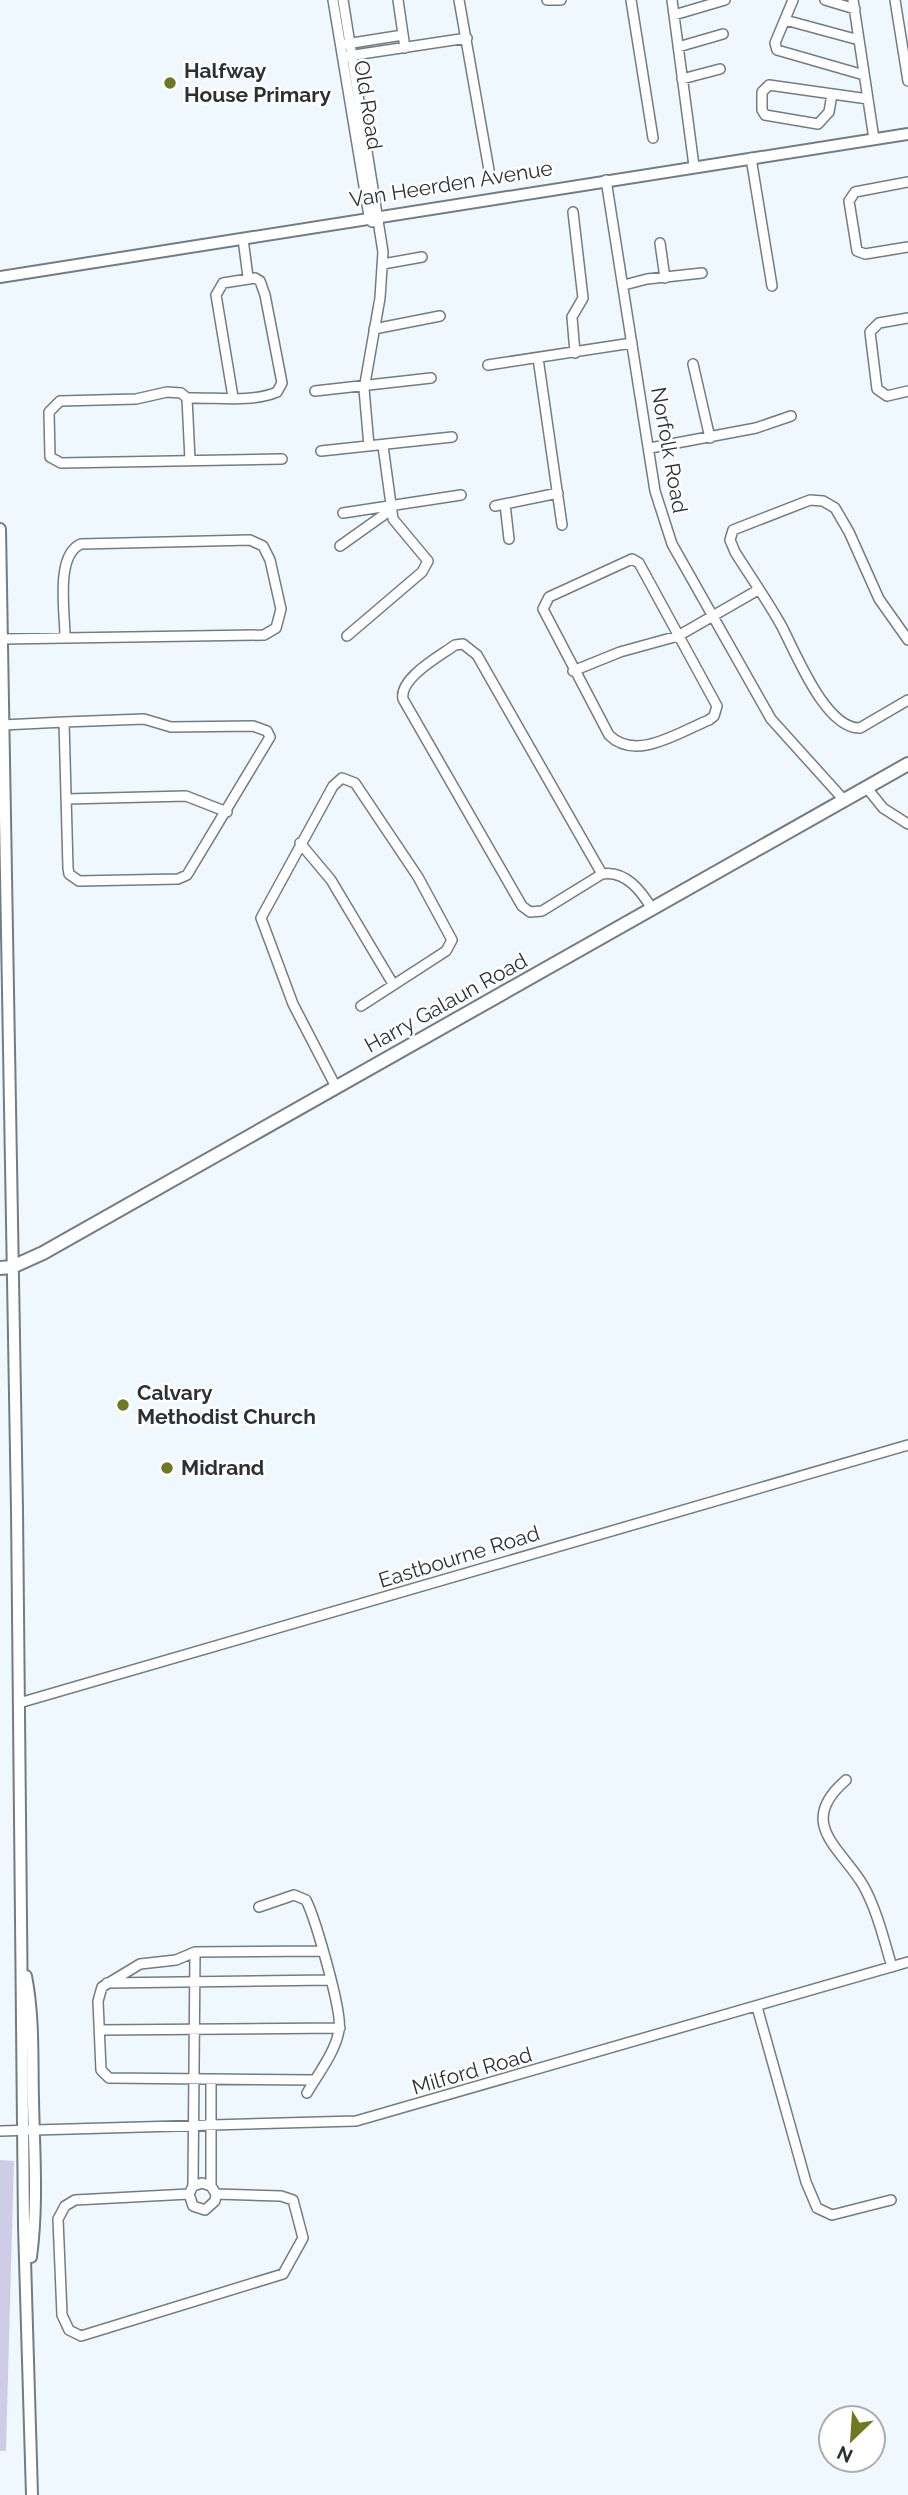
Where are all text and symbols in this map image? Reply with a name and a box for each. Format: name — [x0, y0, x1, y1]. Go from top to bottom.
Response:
place label: Halfway House Primary — [184, 58, 331, 107]
street label: Old Road — [349, 58, 388, 151]
marker: Halfway House Primary — [162, 75, 178, 91]
street label: Van Heerden Avenue — [348, 155, 554, 212]
street label: Norfolk Road — [646, 385, 693, 515]
street label: Harry Galaun Road — [360, 948, 531, 1058]
place label: Calvary Methodist Church — [137, 1380, 316, 1429]
marker: Calvary Methodist Church — [115, 1397, 131, 1413]
place label: Midrand — [181, 1455, 264, 1480]
marker: Midrand — [159, 1460, 175, 1476]
street label: Eastbourne Road — [375, 1520, 542, 1593]
street label: Milford Road — [409, 2041, 535, 2100]
north arrow — [817, 2404, 887, 2474]
text: N — [834, 2441, 856, 2467]

